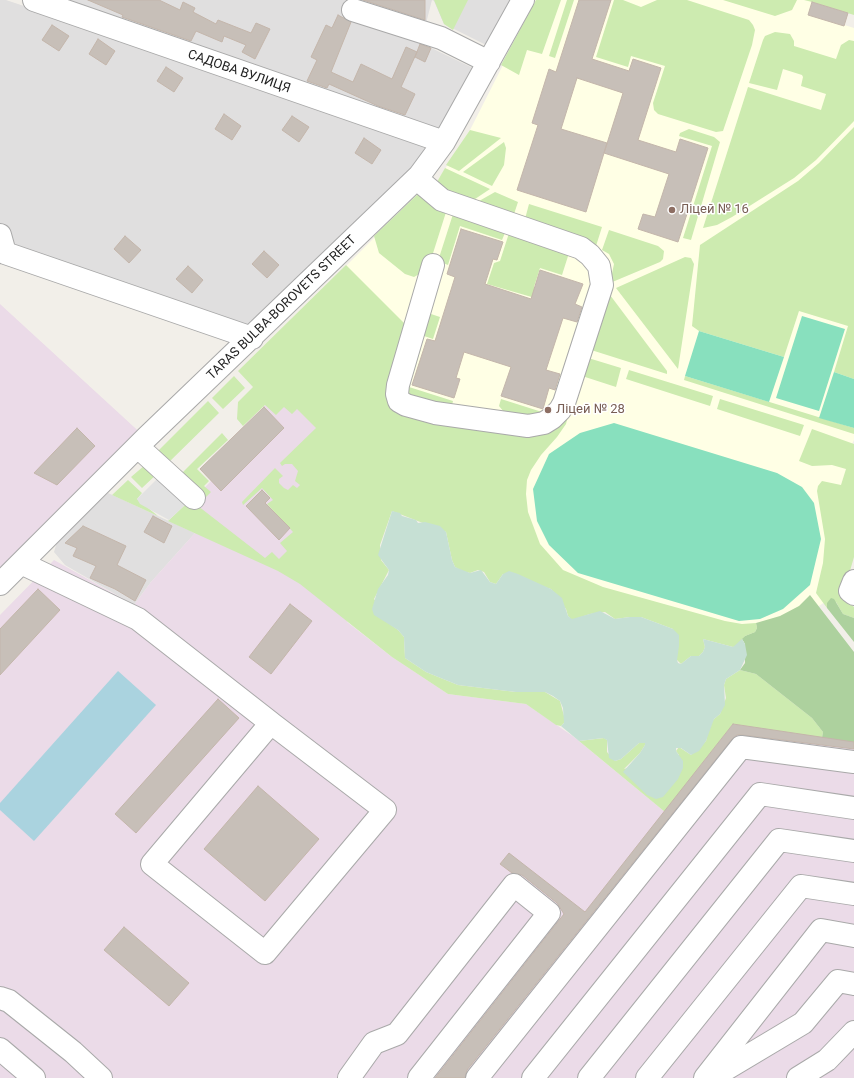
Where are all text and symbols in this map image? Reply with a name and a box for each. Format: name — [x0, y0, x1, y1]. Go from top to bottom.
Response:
street label: САДОВА ВУЛИЦЯ — [186, 47, 292, 97]
place label: Ліцей № 16 — [680, 202, 749, 218]
marker: Ліцей № 16 — [667, 205, 677, 215]
street label: TARAS BULBA-BOROVETS STREET — [204, 232, 360, 384]
place label: Ліцей № 28 — [556, 402, 625, 418]
marker: Ліцей № 28 — [543, 405, 553, 415]

